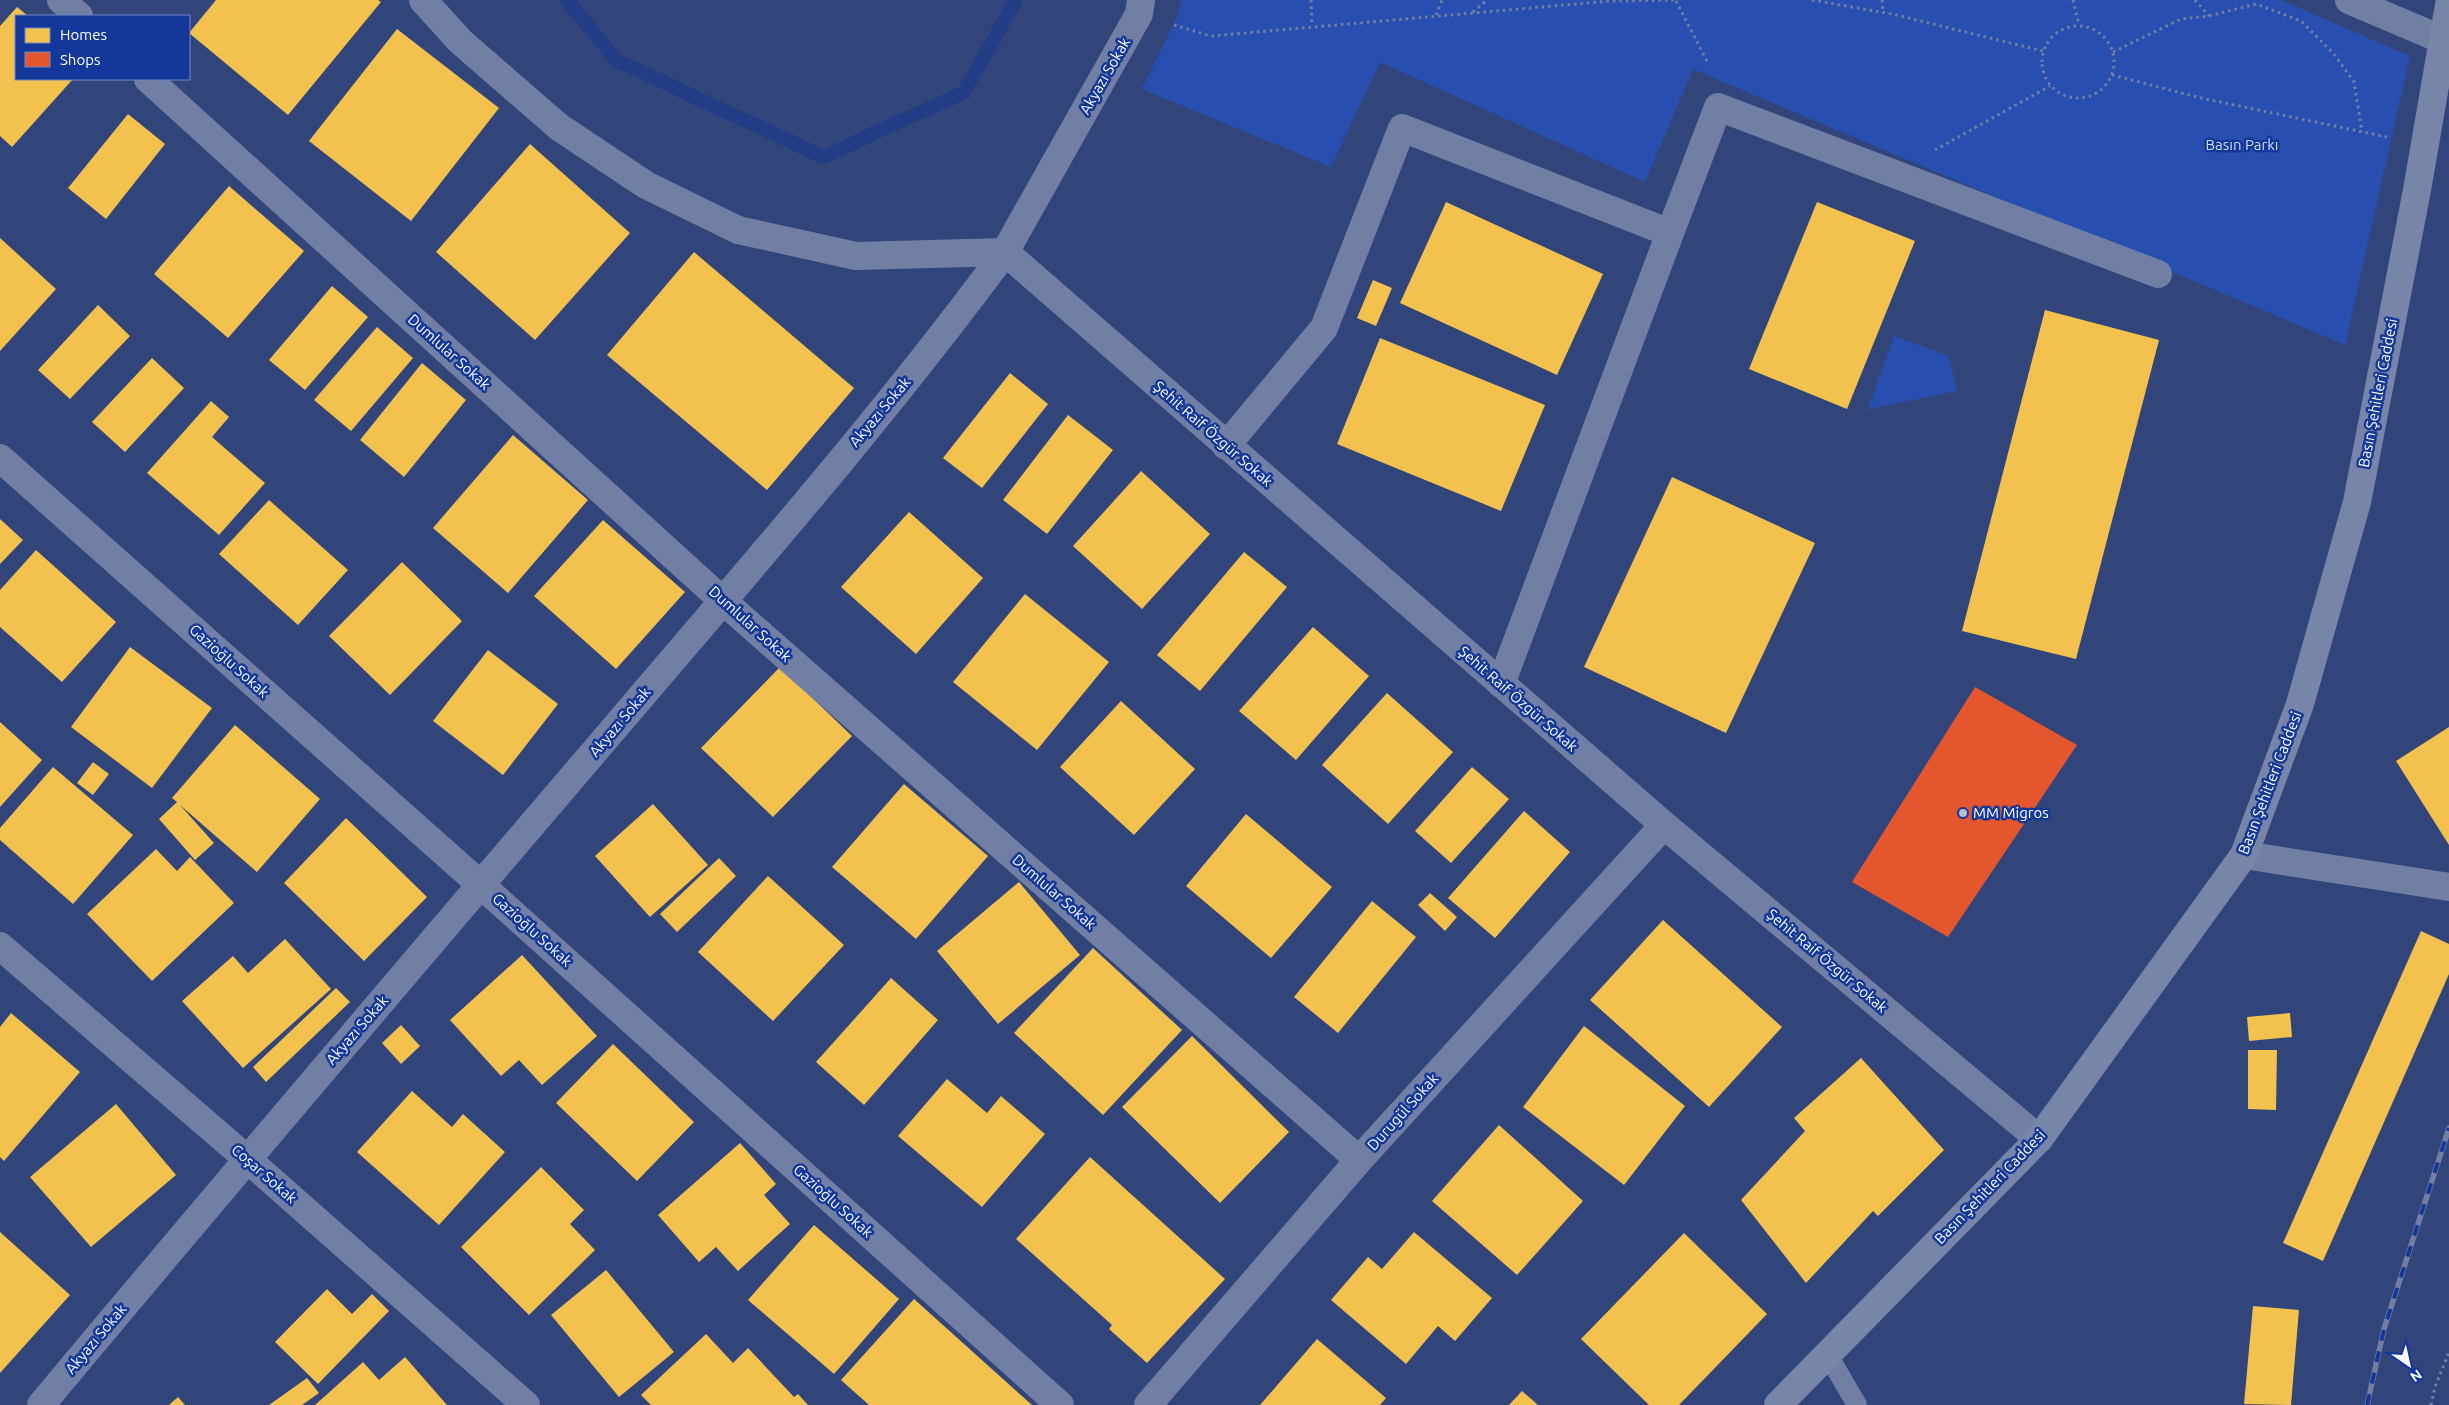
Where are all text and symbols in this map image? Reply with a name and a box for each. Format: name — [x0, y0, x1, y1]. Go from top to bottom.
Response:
legend — [15, 15, 190, 80]
text: Homes — [60, 26, 107, 43]
street label: Akyazı Sokak — [1076, 34, 1134, 117]
text: Shops — [60, 51, 101, 68]
park label: Basın Parkı — [2206, 136, 2278, 153]
street label: Dumlular Sokak — [405, 310, 494, 393]
street label: Basın Şehitleri Caddesi — [2355, 317, 2400, 469]
street label: Akyazı Sokak — [846, 373, 914, 450]
street label: Şehit Raif Özgür Sokak — [1151, 377, 1276, 490]
street label: Dumlular Sokak — [706, 582, 795, 665]
street label: Gazioğlu Sokak — [186, 621, 273, 701]
street label: Şehit Raif Özgür Sokak — [1456, 642, 1581, 755]
street label: Akyazı Sokak — [586, 683, 654, 760]
street label: Basın Şehitleri Caddesi — [2234, 709, 2305, 857]
place label: MM Migros — [1973, 804, 2049, 821]
marker: MM Migros — [1957, 807, 1969, 819]
street label: Dumlular Sokak — [1009, 851, 1100, 933]
street label: Gazioğlu Sokak — [489, 890, 576, 970]
street label: Şehit Raif Özgür Sokak — [1764, 905, 1891, 1016]
street label: Akyazı Sokak — [322, 991, 391, 1068]
street label: Durugül Sokak — [1364, 1069, 1442, 1154]
street label: Basın Şehitleri Caddesi — [1931, 1126, 2048, 1247]
street label: Coşar Sokak — [228, 1141, 301, 1207]
street label: Gazioğlu Sokak — [790, 1161, 877, 1241]
street label: Akyazı Sokak — [62, 1300, 130, 1377]
north arrow — [2384, 1340, 2434, 1390]
text: N — [2407, 1366, 2425, 1385]

